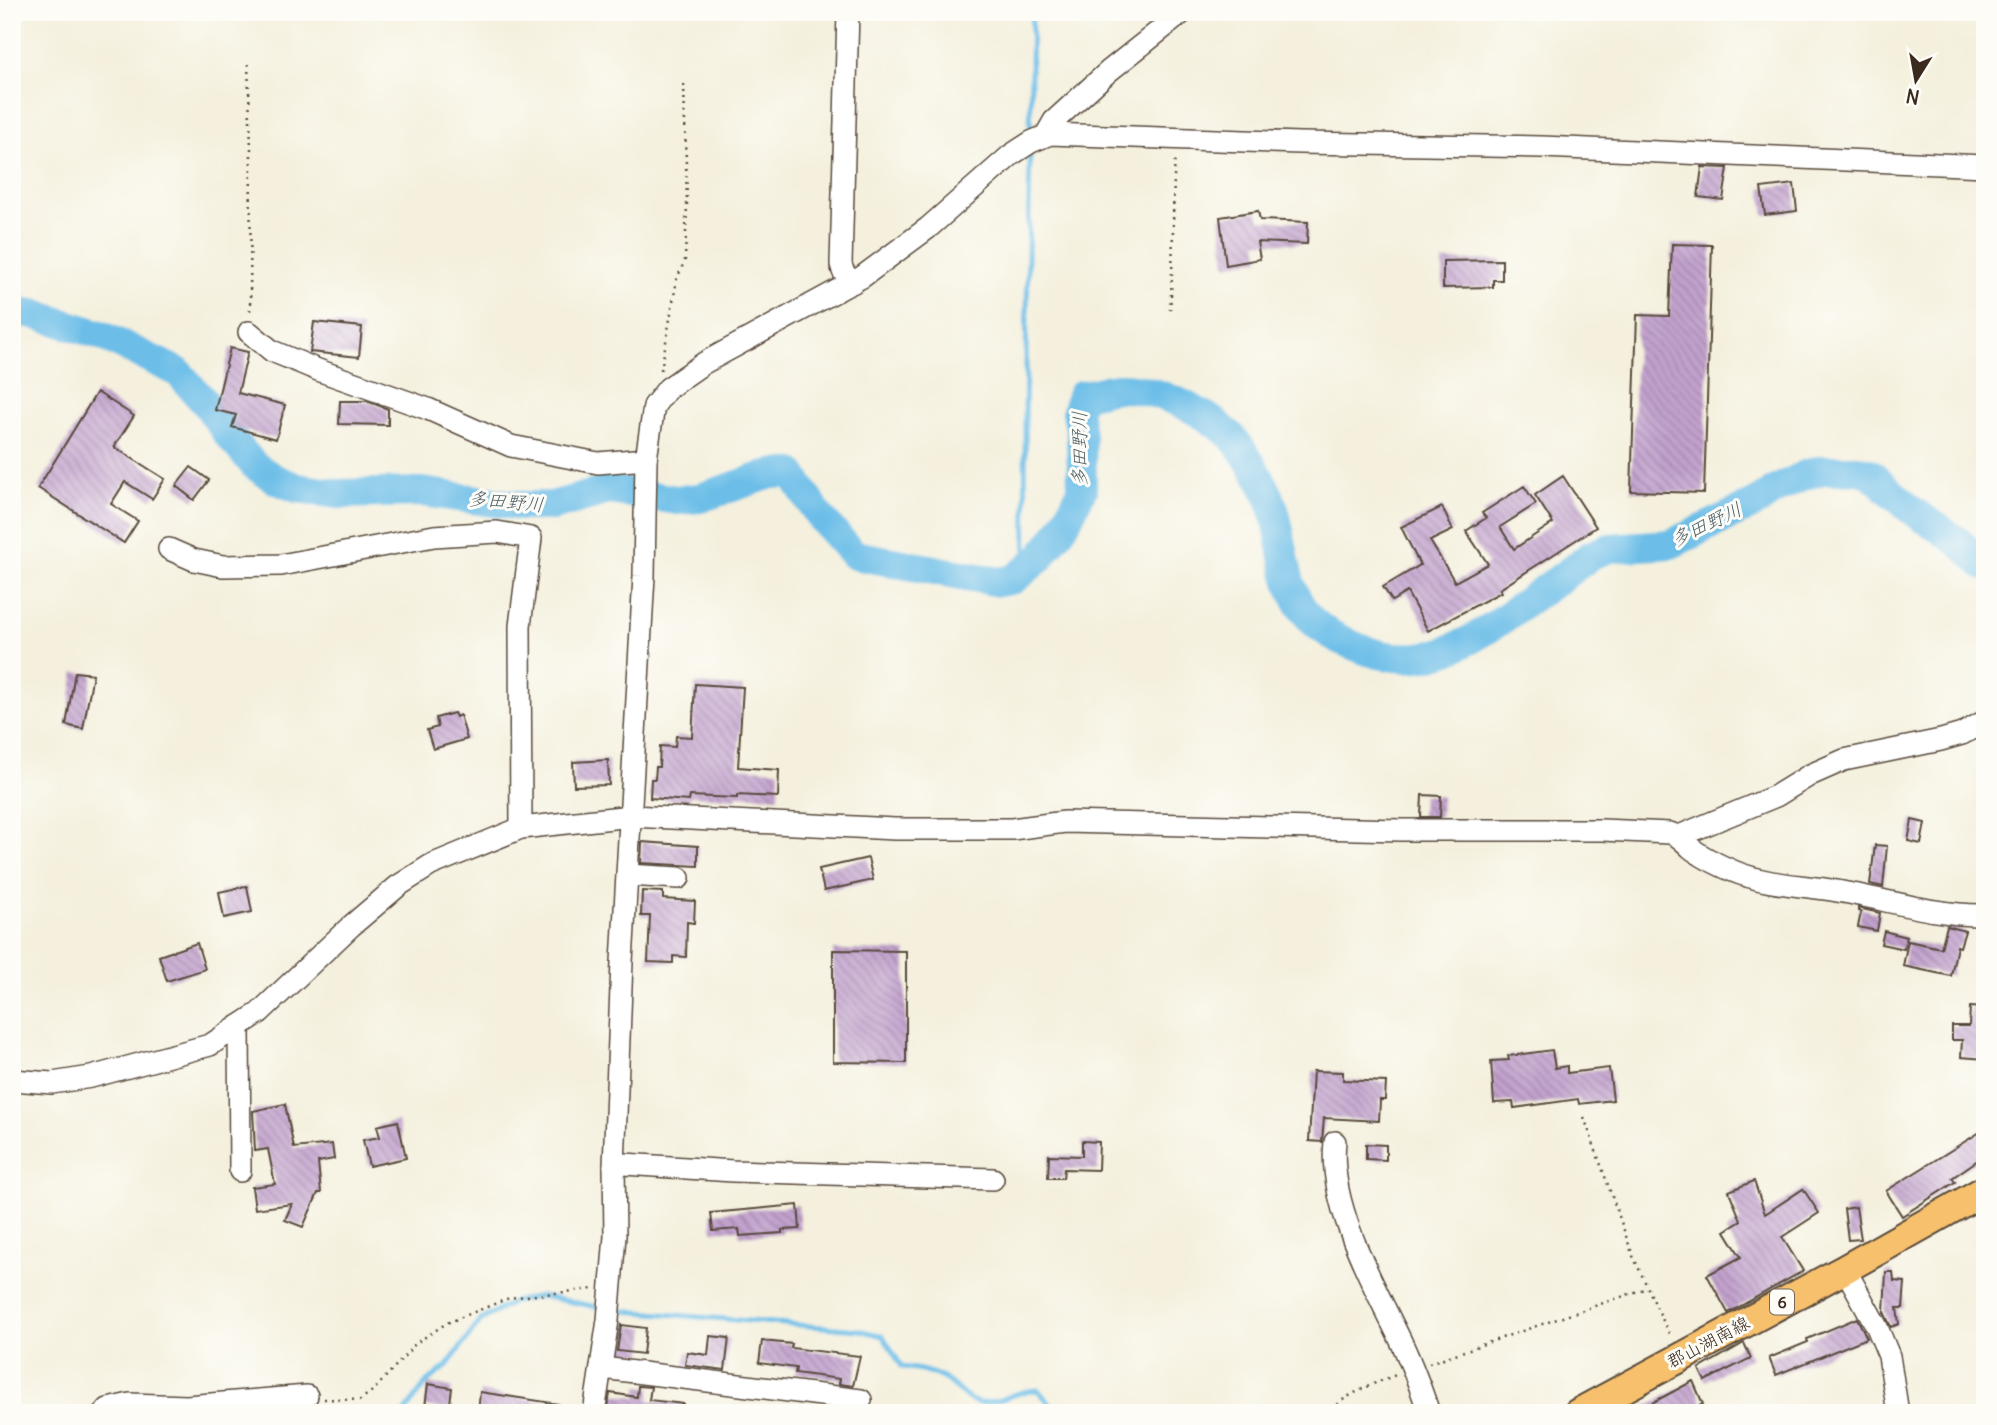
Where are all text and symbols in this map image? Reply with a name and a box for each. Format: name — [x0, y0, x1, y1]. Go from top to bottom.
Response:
north arrow — [1882, 46, 1952, 116]
text: N — [1904, 84, 1921, 110]
water label: 多田野川 — [1067, 411, 1091, 487]
water label: 多田野川 — [467, 486, 545, 516]
water label: 多田野川 — [1667, 497, 1745, 551]
road number: 6 — [1770, 1290, 1794, 1314]
street label: 郡山湖南線 — [1663, 1311, 1753, 1373]

